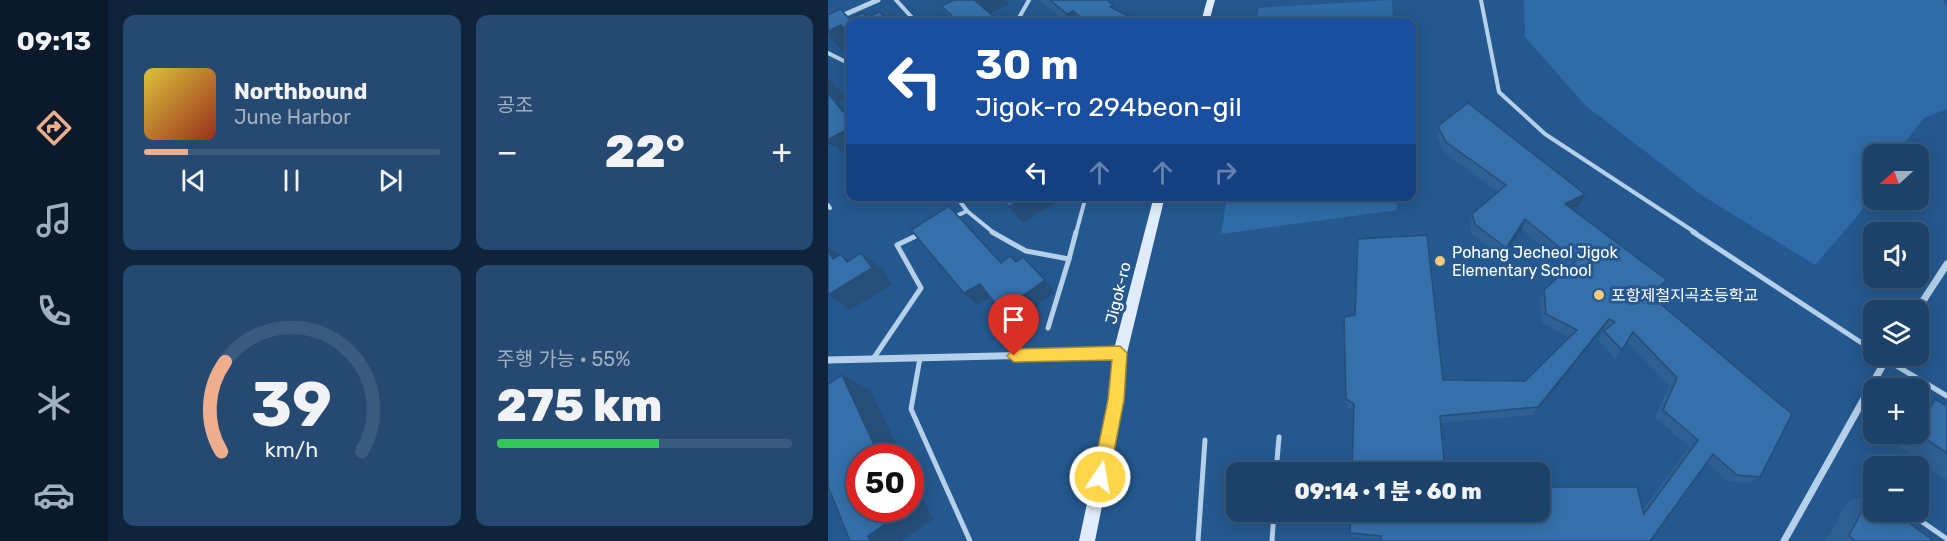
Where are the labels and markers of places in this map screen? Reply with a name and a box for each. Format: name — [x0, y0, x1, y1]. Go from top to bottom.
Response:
place label: Pohang Jecheol Jigok Elementary School — [1452, 243, 1618, 280]
marker: Pohang Jecheol Jigok Elementary School — [1433, 254, 1447, 268]
place label: 포항제철지곡초등학교 — [1611, 286, 1758, 305]
marker: 포항제철지곡초등학교 — [1592, 288, 1606, 302]
pin — [988, 294, 1039, 356]

